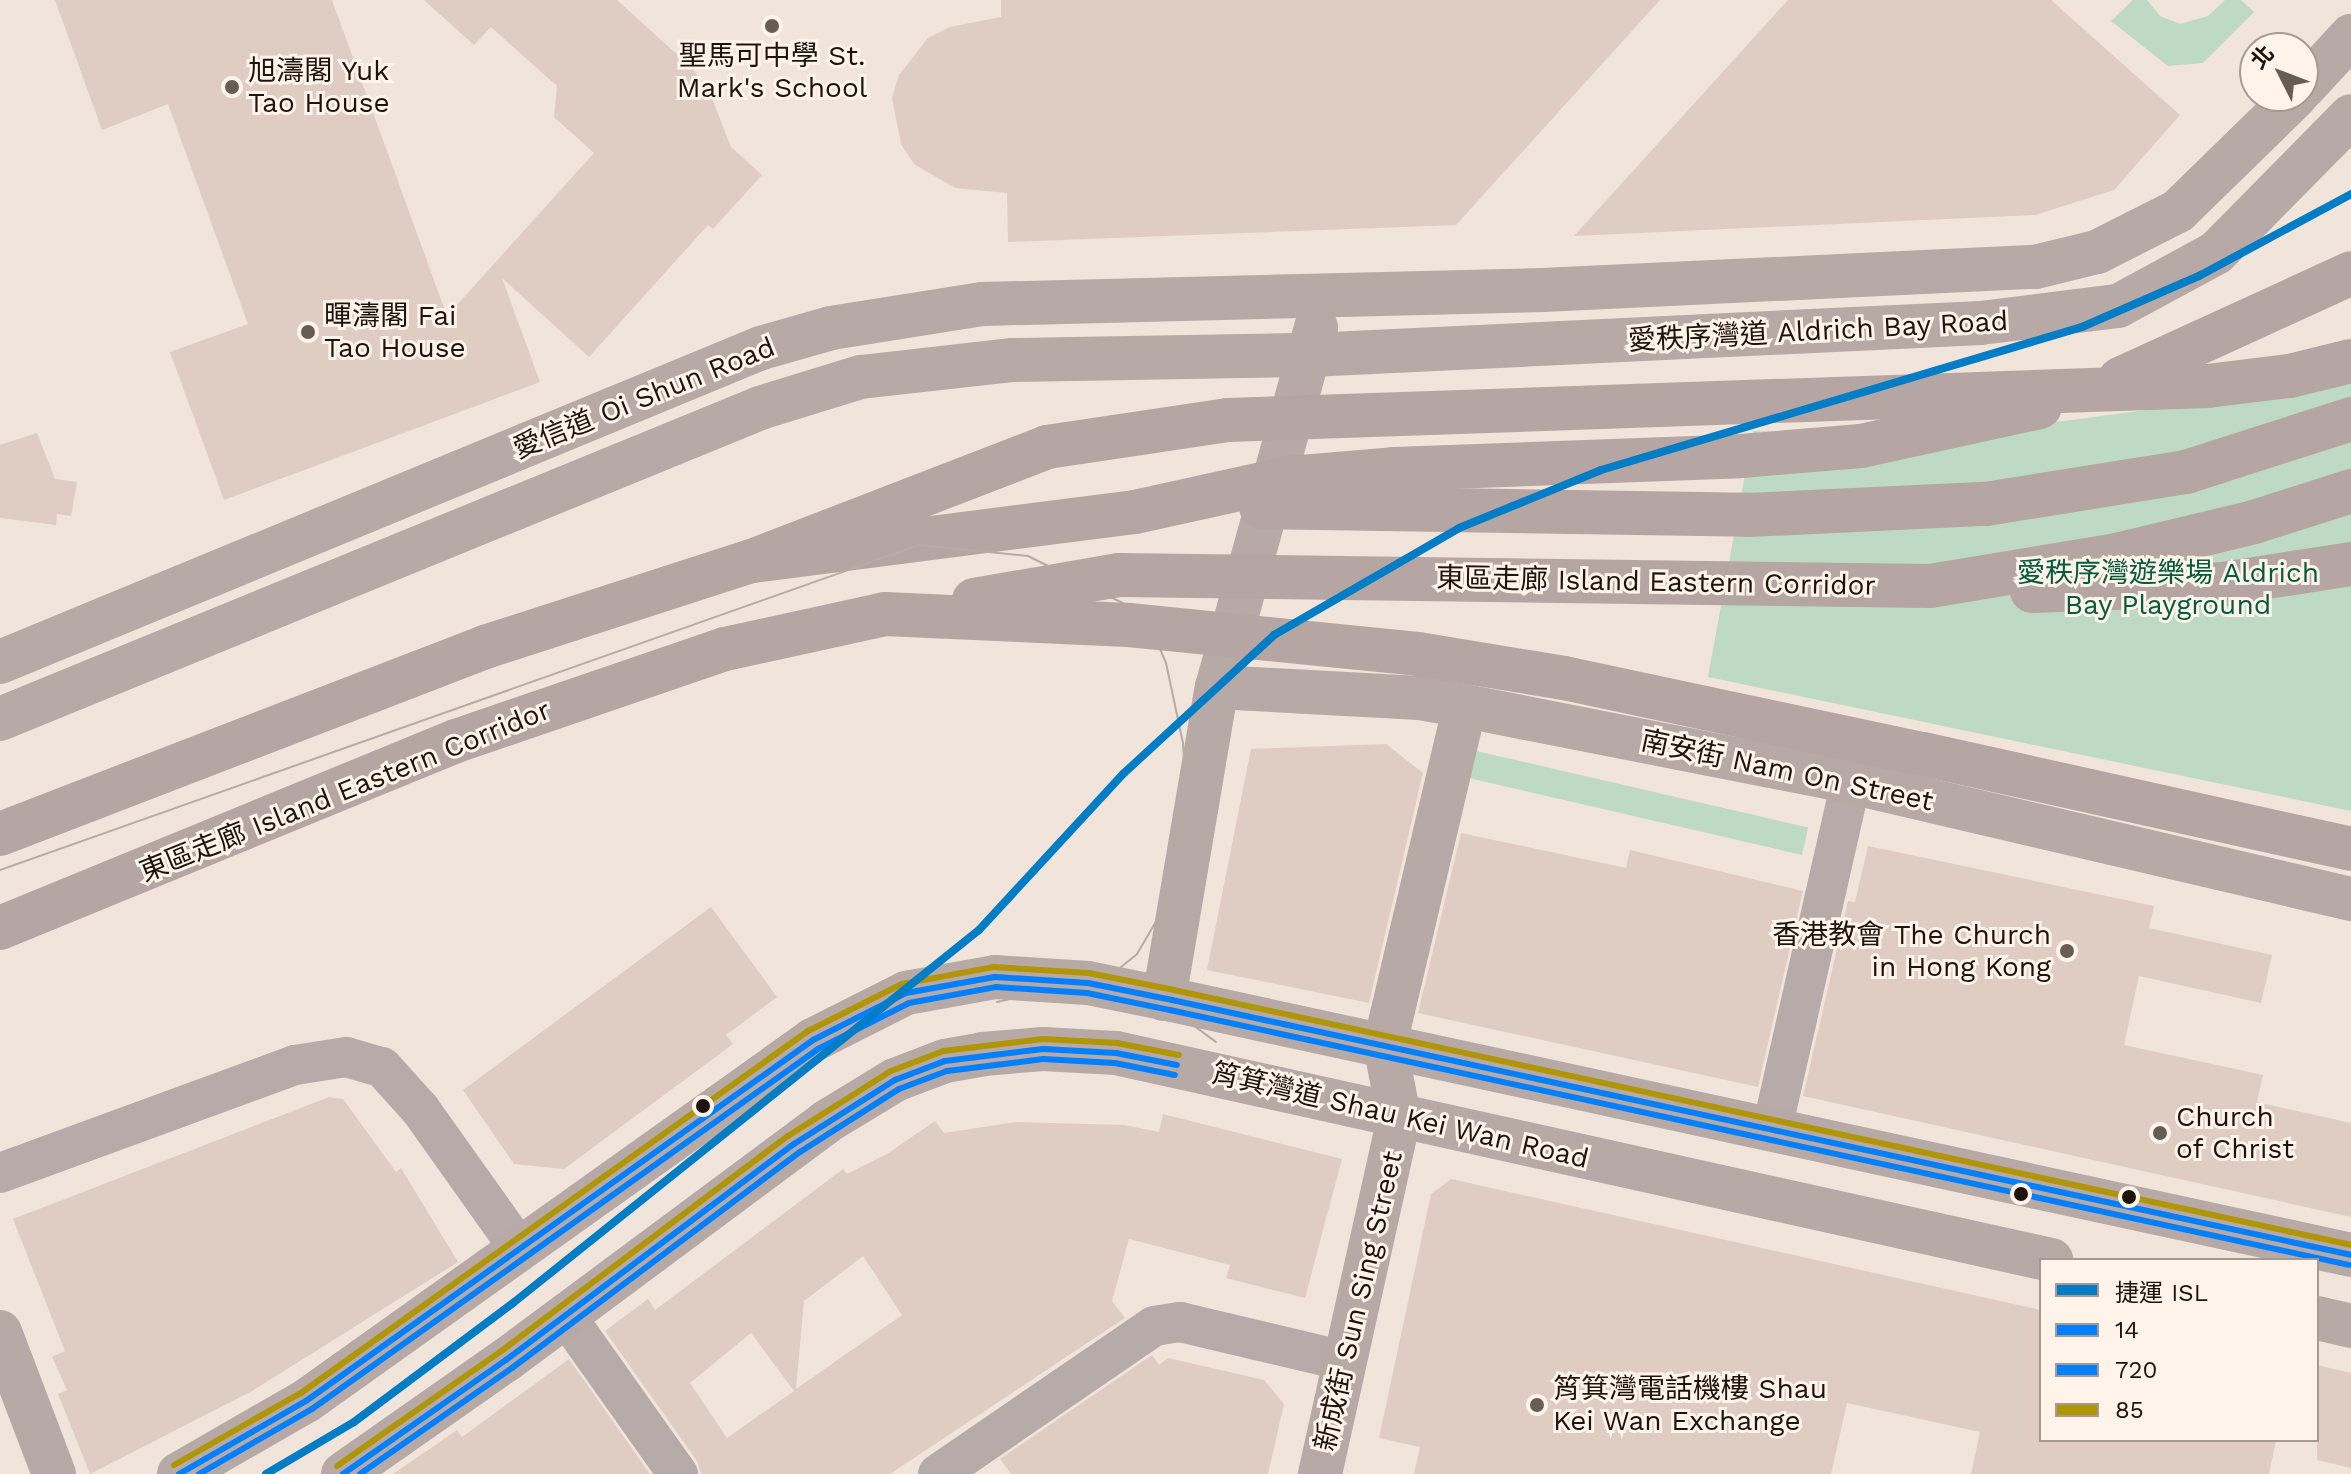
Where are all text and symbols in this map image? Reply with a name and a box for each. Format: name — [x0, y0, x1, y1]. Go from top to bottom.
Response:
marker: 聖馬可中學 St. Mark's School — [763, 17, 781, 35]
north arrow — [2239, 32, 2319, 112]
place label: 聖馬可中學 St. Mark's School — [677, 39, 867, 105]
text: 北 — [2246, 40, 2279, 73]
place label: 旭濤閣 Yuk Tao House — [248, 54, 390, 120]
marker: 旭濤閣 Yuk Tao House — [223, 78, 241, 96]
place label: 暉濤閣 Fai Tao House — [324, 299, 466, 365]
street label: 愛秩序灣道 Aldrich Bay Road — [1627, 304, 2009, 358]
marker: 暉濤閣 Fai Tao House — [299, 323, 317, 341]
street label: 愛信道 Oi Shun Road — [508, 330, 780, 466]
park label: 愛秩序灣遊樂場 Aldrich Bay Playground — [2017, 556, 2319, 622]
street label: 東區走廊 Island Eastern Corridor — [1436, 561, 1876, 603]
street label: 東區走廊 Island Eastern Corridor — [135, 693, 555, 889]
street label: 南安街 Nam On Street — [1638, 724, 1936, 818]
place label: 香港教會 The Church in Hong Kong — [1772, 918, 2051, 984]
marker: 香港教會 The Church in Hong Kong — [2058, 942, 2076, 960]
street label: 筲箕灣道 Shau Kei Wan Road — [1208, 1056, 1592, 1176]
unlabelled marker — [695, 1098, 711, 1114]
place label: Church of Christ — [2176, 1100, 2295, 1166]
marker: Church of Christ — [2151, 1124, 2169, 1142]
street label: 新成街 Sun Sing Street — [1308, 1148, 1410, 1454]
unlabelled marker — [2013, 1186, 2029, 1202]
unlabelled marker — [2121, 1189, 2137, 1205]
legend — [2039, 1258, 2319, 1442]
text: 捷運 ISL — [2115, 1279, 2208, 1307]
text: 14 — [2115, 1316, 2139, 1344]
text: 720 — [2115, 1356, 2157, 1384]
place label: 筲箕灣電話機樓 Shau Kei Wan Exchange — [1553, 1372, 1827, 1438]
marker: 筲箕灣電話機樓 Shau Kei Wan Exchange — [1528, 1396, 1546, 1414]
text: 85 — [2115, 1396, 2144, 1424]

